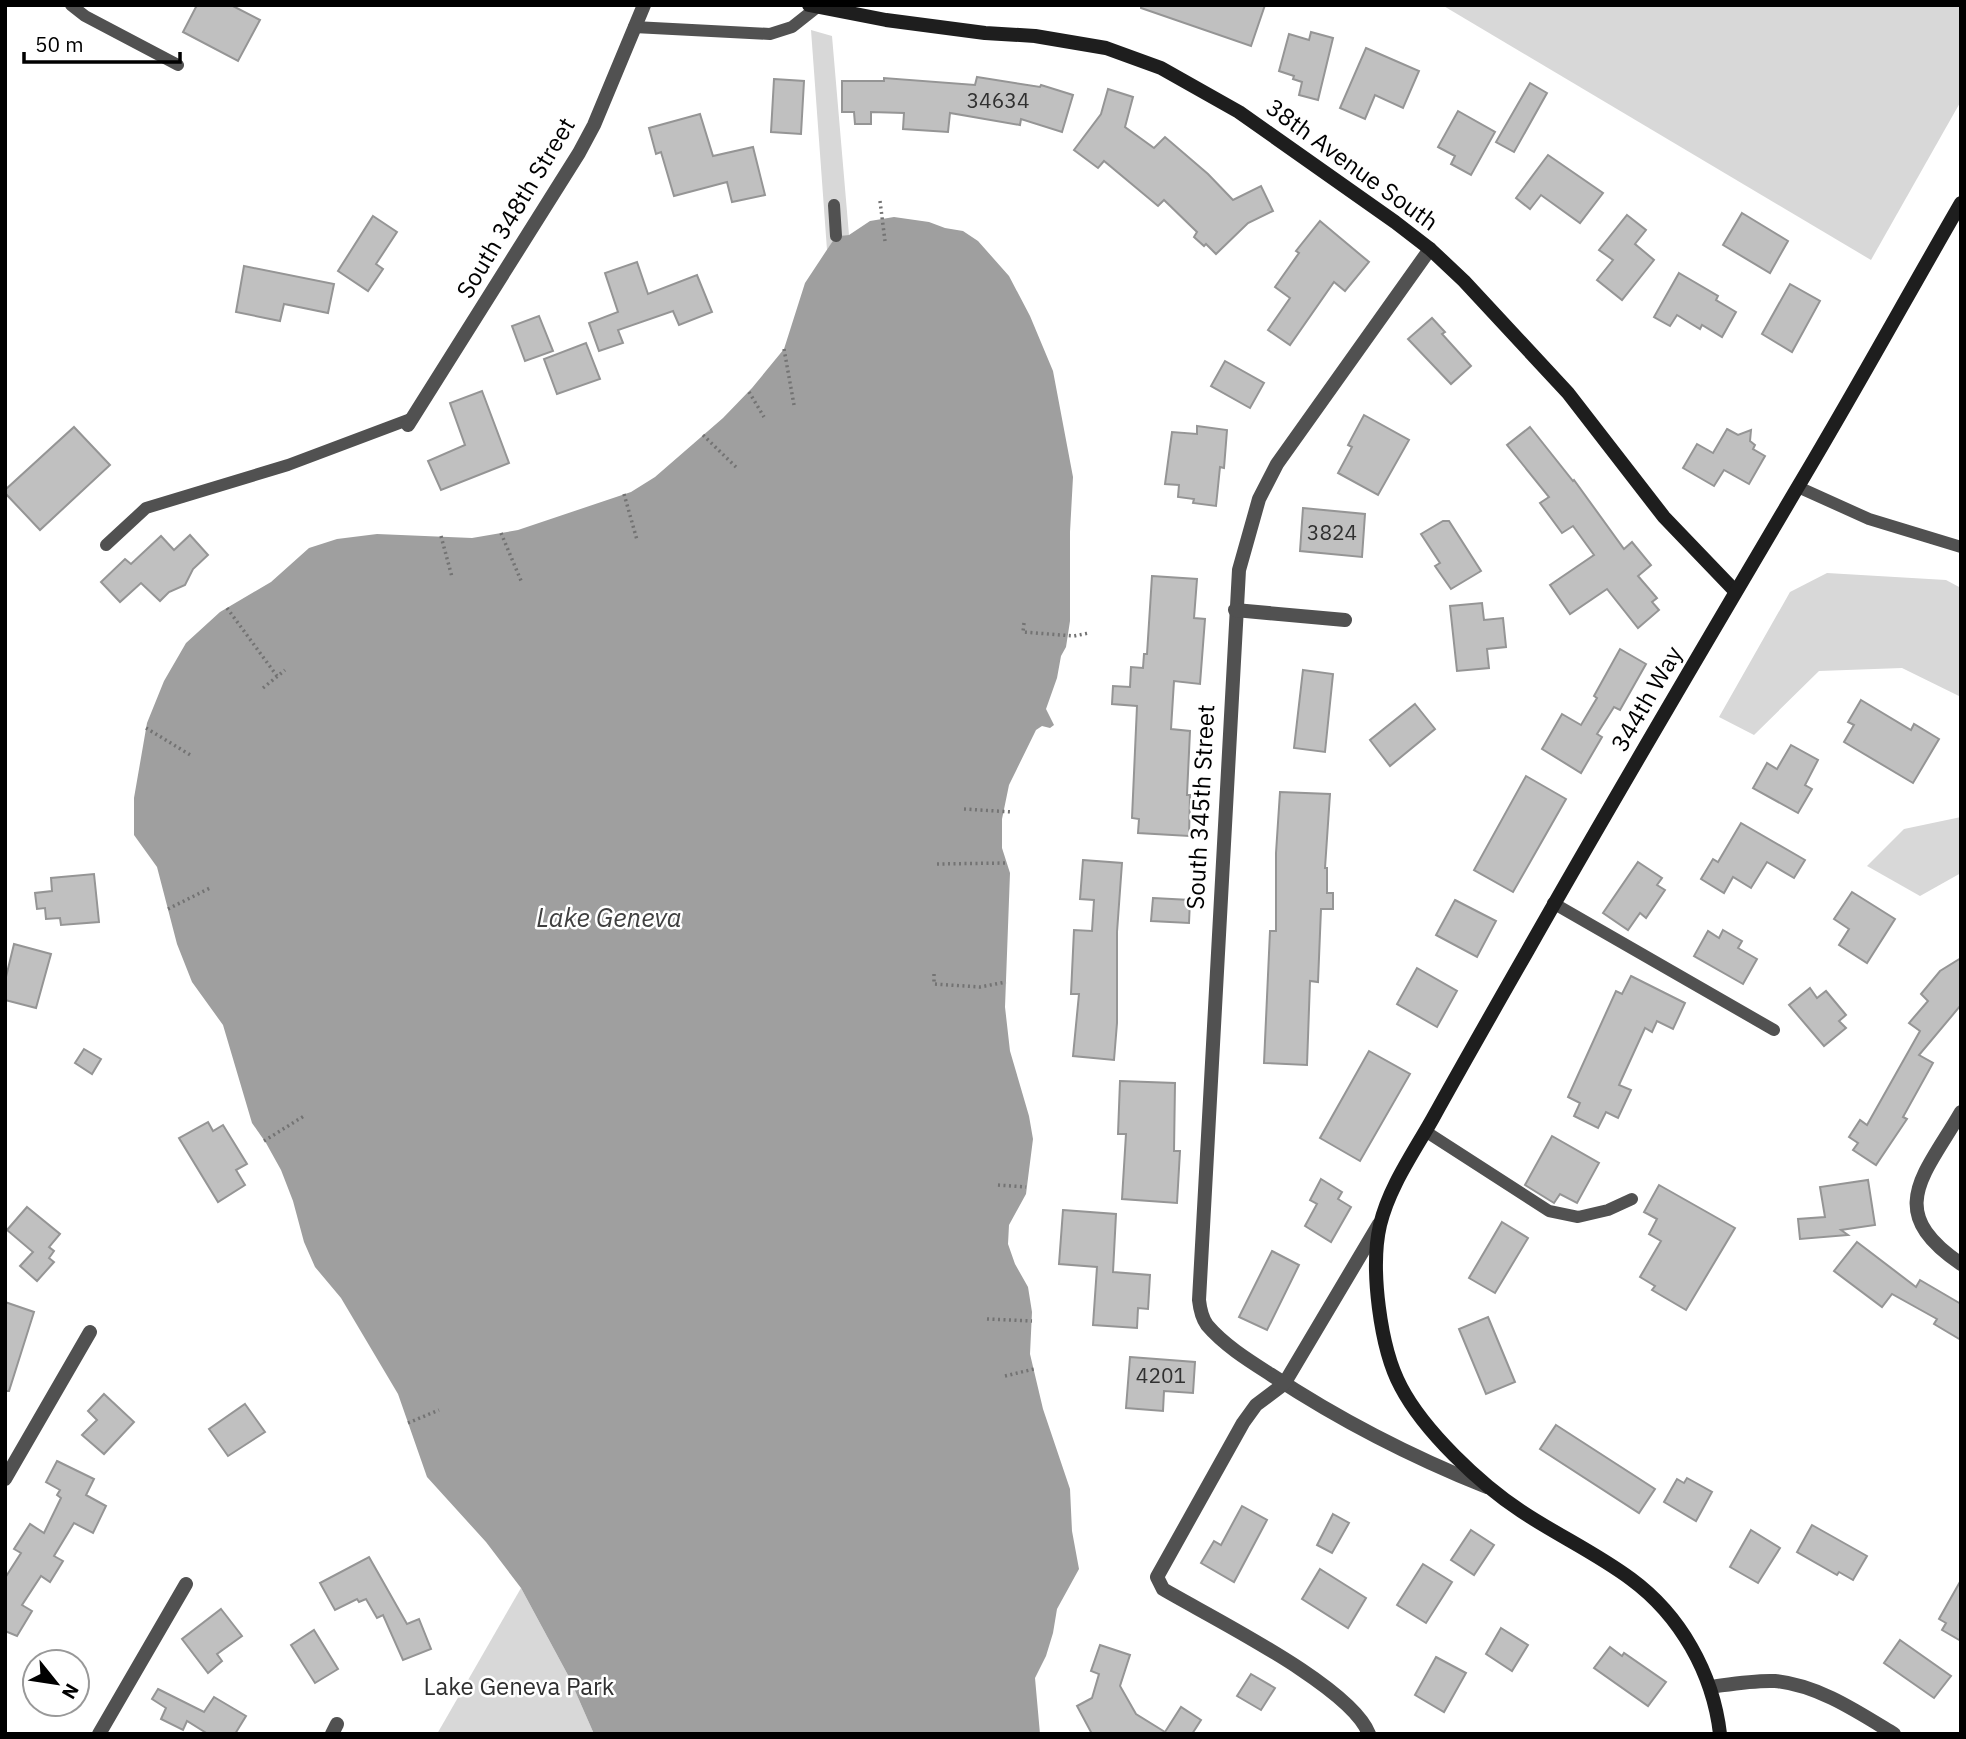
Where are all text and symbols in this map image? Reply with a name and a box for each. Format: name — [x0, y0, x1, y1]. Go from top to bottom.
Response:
scale bar — [24, 21, 180, 65]
text: 50 m — [35, 30, 84, 58]
house number: 34634 — [967, 86, 1030, 114]
street label: 38th Avenue South — [1260, 91, 1445, 238]
street label: South 348th Street — [449, 111, 582, 304]
house number: 3824 — [1307, 518, 1357, 546]
street label: 344th Way — [1603, 640, 1689, 757]
street label: South 345th Street — [1179, 704, 1221, 910]
water label: Lake Geneva — [536, 900, 682, 934]
house number: 4201 — [1136, 1361, 1186, 1389]
north arrow — [21, 1648, 91, 1718]
park label: Lake Geneva Park — [423, 1670, 615, 1702]
text: N — [57, 1680, 85, 1703]

